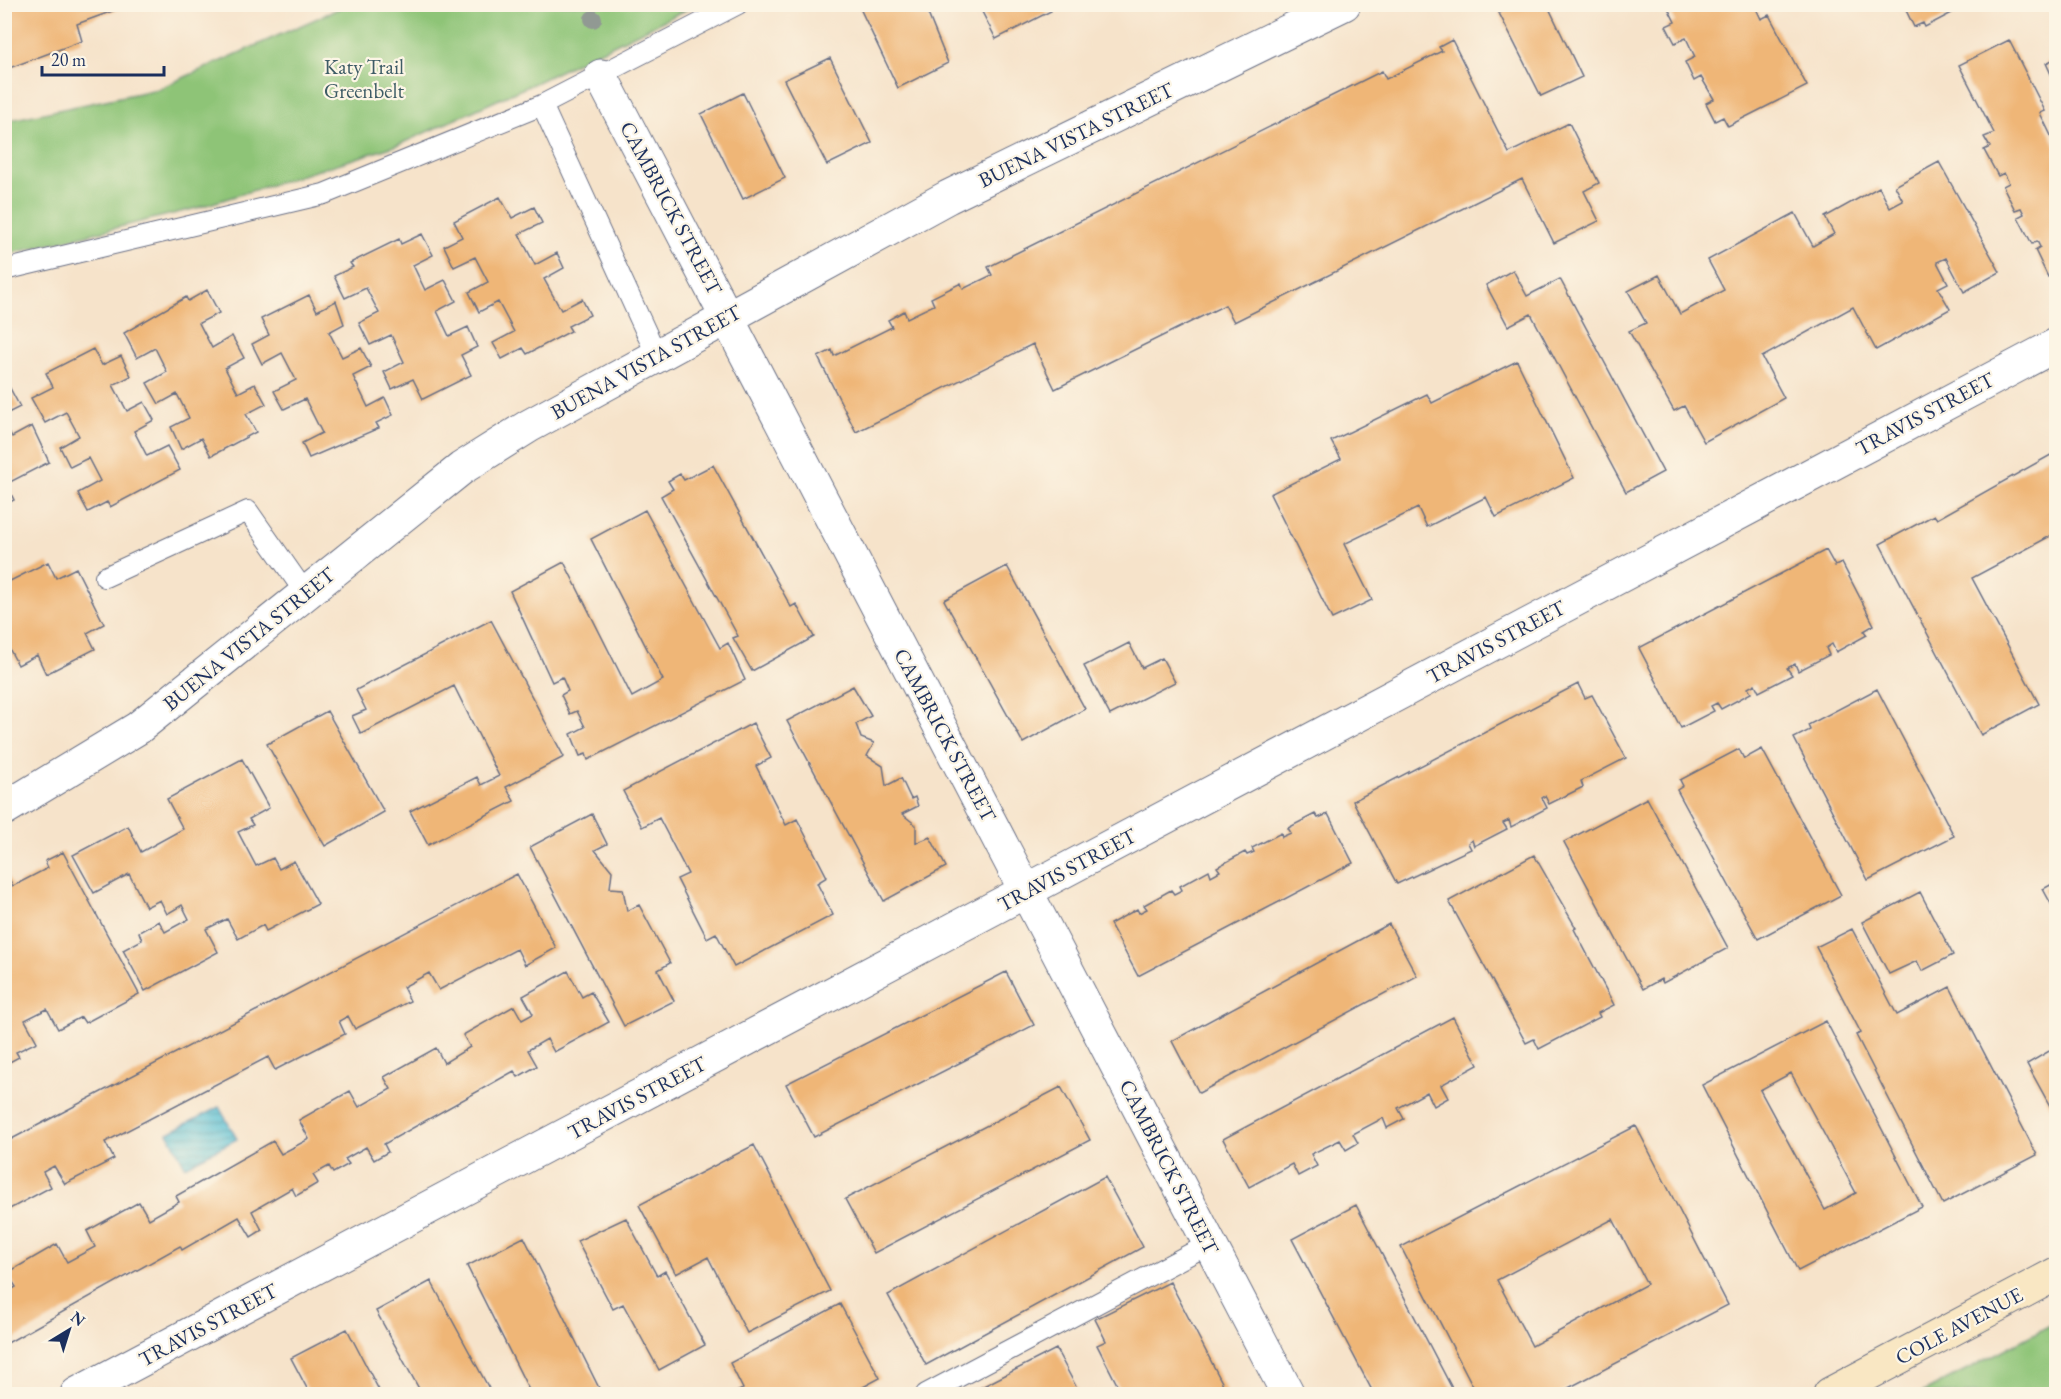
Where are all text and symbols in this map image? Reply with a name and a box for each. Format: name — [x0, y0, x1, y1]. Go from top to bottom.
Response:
scale bar — [42, 39, 164, 77]
text: 20 m — [51, 48, 86, 71]
park label: Katy Trail Greenbelt — [324, 53, 405, 104]
street label: BUENA VISTA STREET — [974, 75, 1179, 194]
street label: CAMBRICK STREET — [614, 116, 729, 300]
street label: BUENA VISTA STREET — [546, 298, 747, 425]
street label: TRAVIS STREET — [1851, 365, 2000, 461]
street label: BUENA VISTA STREET — [157, 560, 341, 716]
street label: TRAVIS STREET — [1422, 593, 1571, 689]
street label: CAMBRICK STREET — [888, 643, 1003, 827]
street label: TRAVIS STREET — [993, 821, 1142, 917]
street label: TRAVIS STREET — [563, 1049, 712, 1145]
street label: CAMBRICK STREET — [1114, 1075, 1226, 1260]
street label: TRAVIS STREET — [134, 1276, 283, 1372]
street label: COLE AVENUE — [1890, 1281, 2027, 1371]
north arrow — [39, 1300, 99, 1360]
text: N — [66, 1306, 90, 1331]

